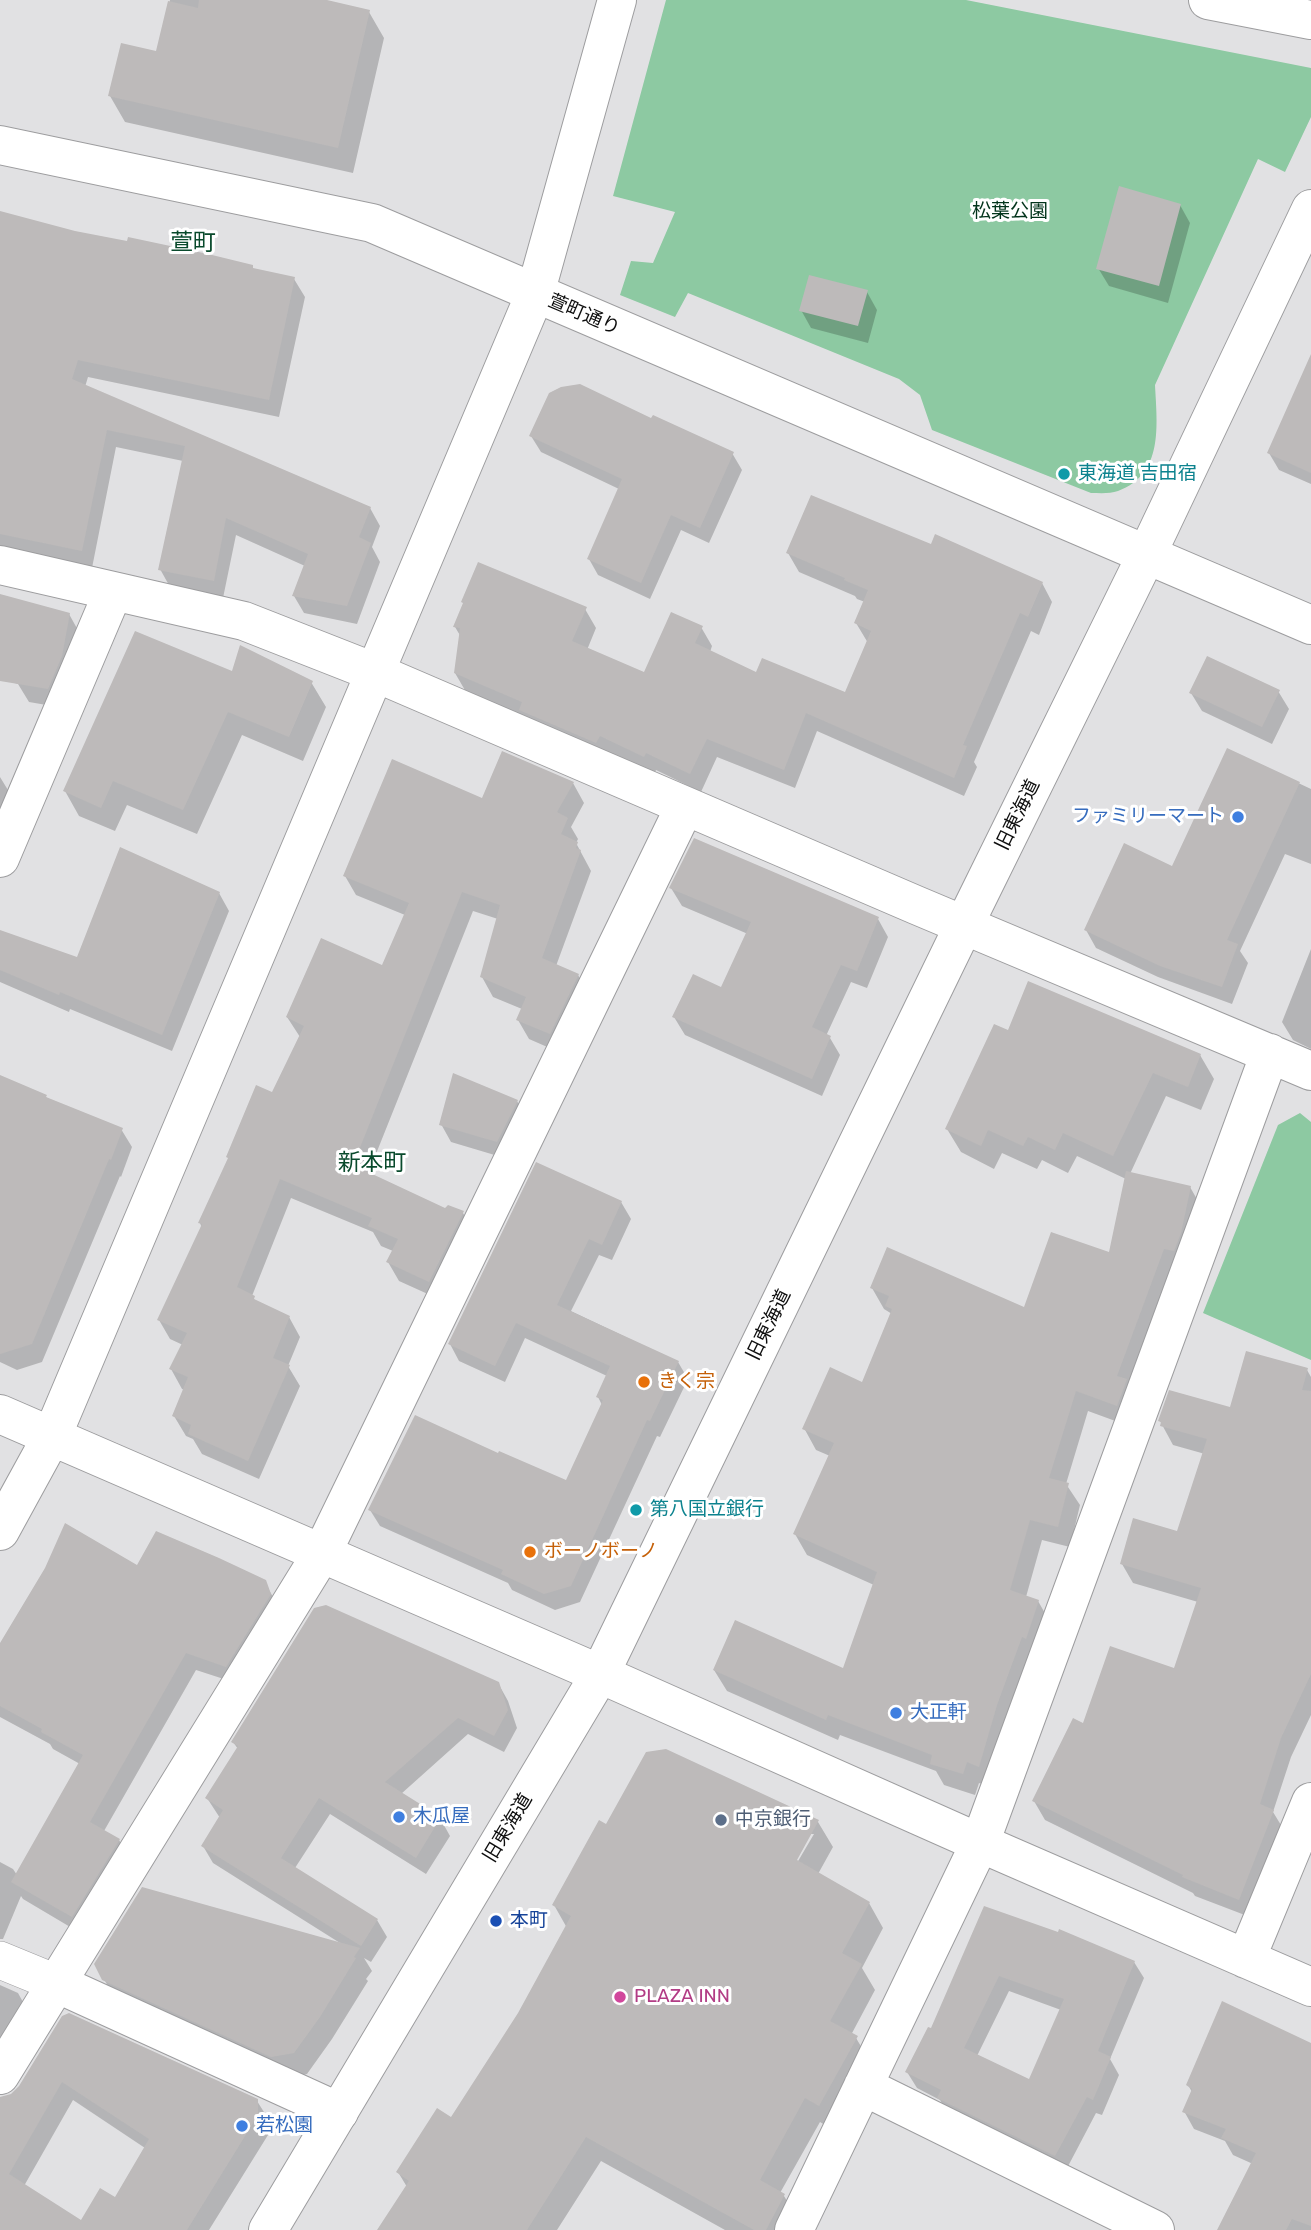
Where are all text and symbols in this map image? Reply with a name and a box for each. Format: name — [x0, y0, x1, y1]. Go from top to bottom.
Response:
park label: 松葉公園 — [972, 201, 1048, 223]
district label: 萱町 — [170, 229, 216, 257]
street label: 萱町通り — [545, 290, 623, 340]
place label: 東海道 吉田宿 — [1078, 463, 1197, 485]
marker: 東海道 吉田宿 — [1056, 466, 1072, 482]
street label: 旧東海道 — [991, 776, 1045, 854]
place label: ファミリーマート — [1072, 806, 1224, 828]
marker: ファミリーマート — [1230, 809, 1246, 825]
district label: 新本町 — [338, 1149, 406, 1177]
street label: 旧東海道 — [742, 1286, 796, 1364]
place label: きく宗 — [658, 1371, 715, 1393]
marker: きく宗 — [636, 1374, 652, 1390]
place label: 第八国立銀行 — [650, 1499, 764, 1521]
marker: 第八国立銀行 — [628, 1502, 644, 1518]
place label: ボーノボーノ — [544, 1541, 658, 1563]
marker: ボーノボーノ — [522, 1544, 538, 1560]
place label: 大正軒 — [910, 1702, 967, 1724]
marker: 大正軒 — [888, 1705, 904, 1721]
street label: 旧東海道 — [479, 1790, 537, 1866]
place label: 木瓜屋 — [413, 1806, 470, 1828]
marker: 木瓜屋 — [391, 1809, 407, 1825]
place label: 中京銀行 — [735, 1809, 811, 1831]
marker: 中京銀行 — [713, 1812, 729, 1828]
place label: 本町 — [510, 1910, 548, 1932]
marker: 本町 — [488, 1913, 504, 1929]
place label: PLAZA INN — [634, 1986, 730, 2008]
marker: PLAZA INN — [612, 1989, 628, 2005]
place label: 若松園 — [256, 2115, 313, 2137]
marker: 若松園 — [234, 2118, 250, 2134]

